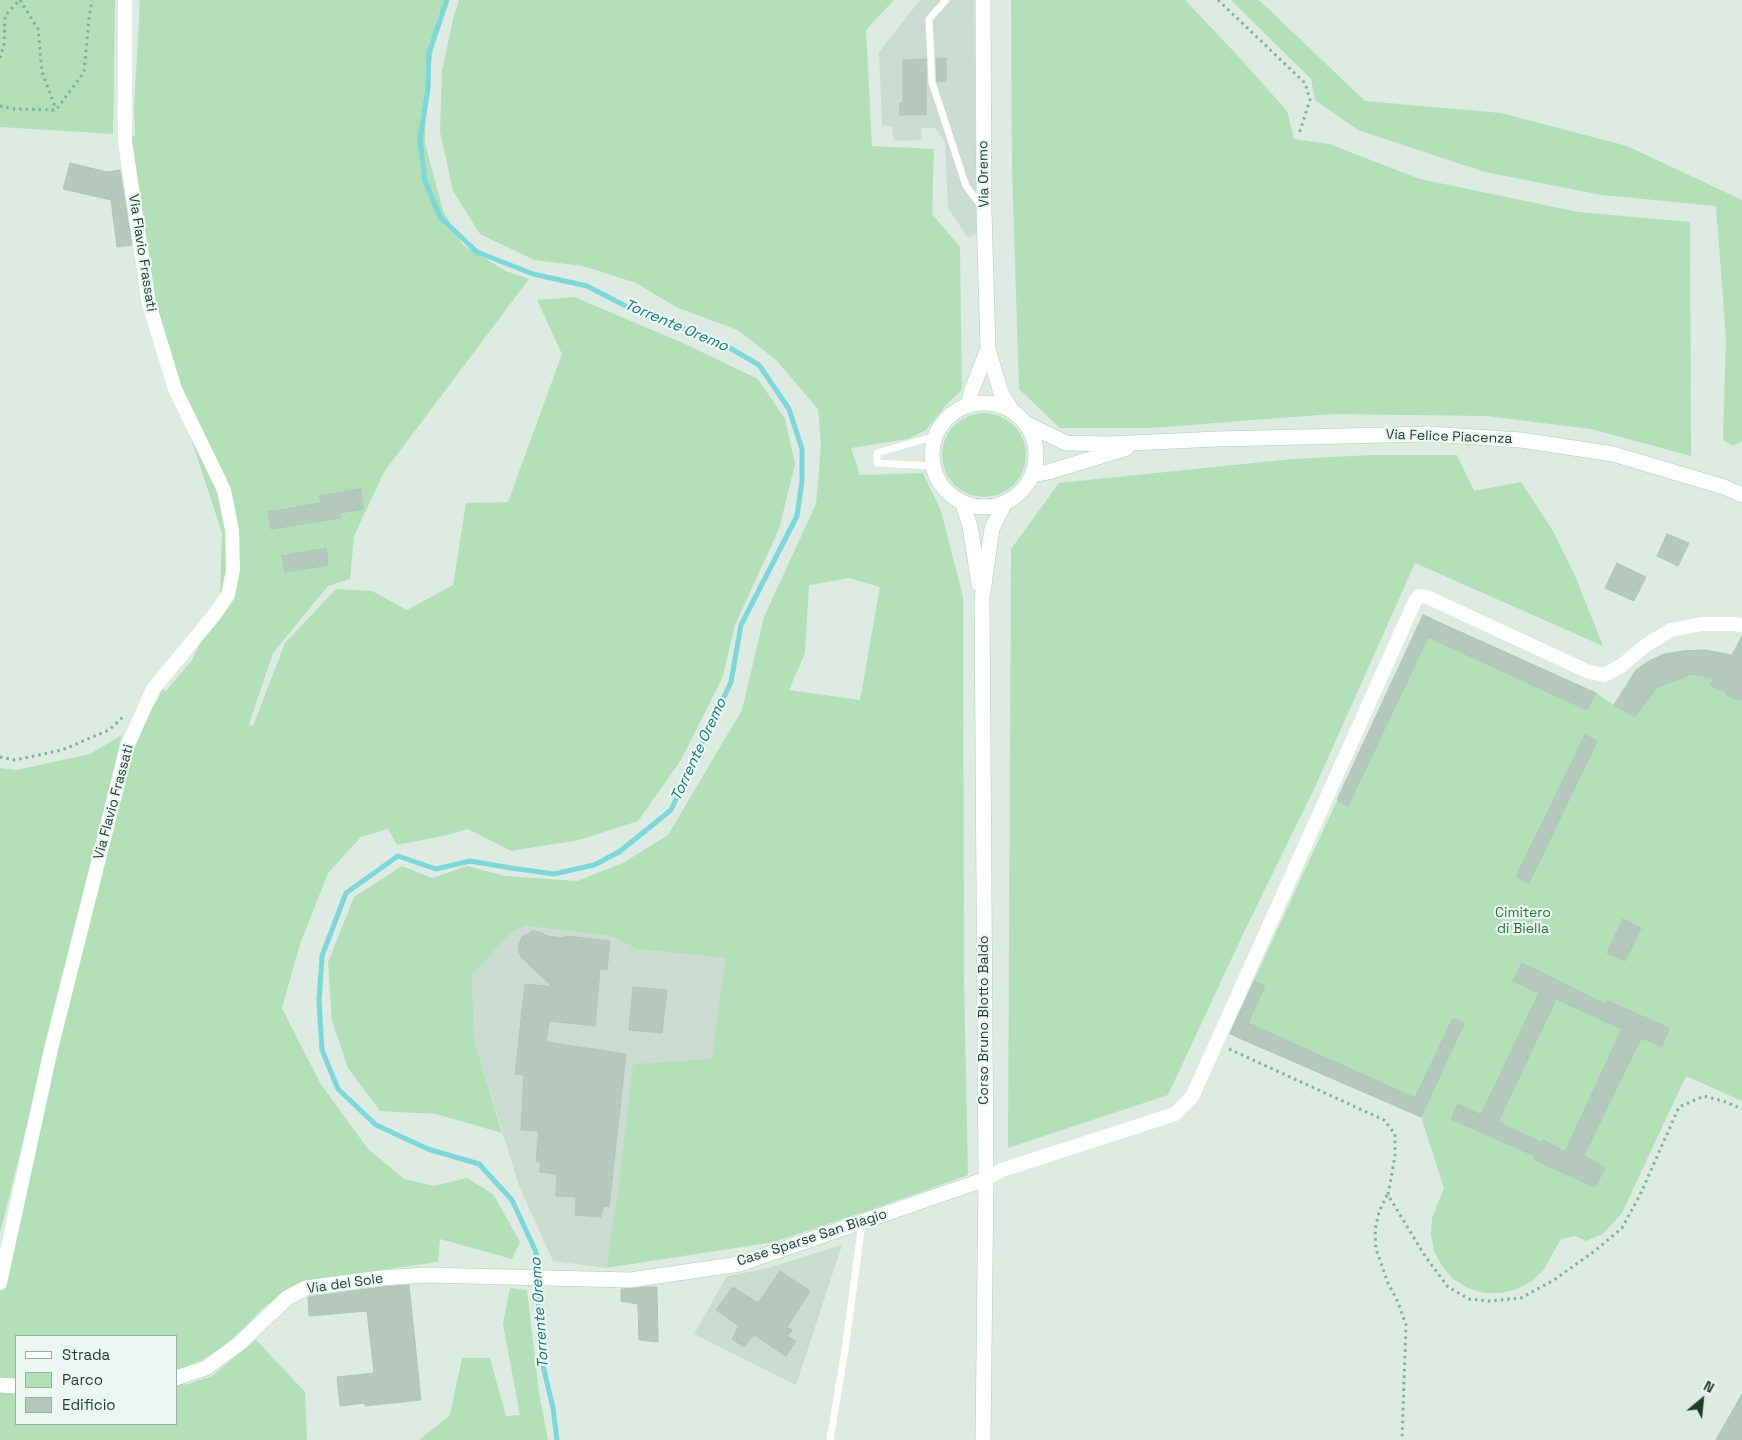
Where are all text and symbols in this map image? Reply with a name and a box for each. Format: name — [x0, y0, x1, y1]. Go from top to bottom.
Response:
street label: Via Oremo — [975, 140, 993, 208]
street label: Via Flavio Frassati — [124, 193, 160, 313]
water label: Torrente Oremo — [621, 296, 731, 356]
street label: Via Felice Piacenza — [1385, 426, 1513, 448]
water label: Torrente Oremo — [667, 696, 731, 804]
street label: Via Flavio Frassati — [91, 743, 137, 861]
park label: Cimitero di Biella — [1495, 905, 1551, 938]
street label: Corso Bruno Blotto Baldo — [976, 935, 992, 1105]
street label: Case Sparse San Biagio — [735, 1206, 889, 1270]
water label: Torrente Oremo — [527, 1257, 553, 1369]
street label: Via del Sole — [306, 1270, 384, 1298]
legend — [15, 1335, 178, 1425]
text: Strada — [62, 1345, 110, 1364]
text: Parco — [62, 1370, 103, 1389]
north arrow — [1677, 1375, 1727, 1425]
text: N — [1701, 1377, 1717, 1397]
text: Edificio — [62, 1395, 116, 1414]

